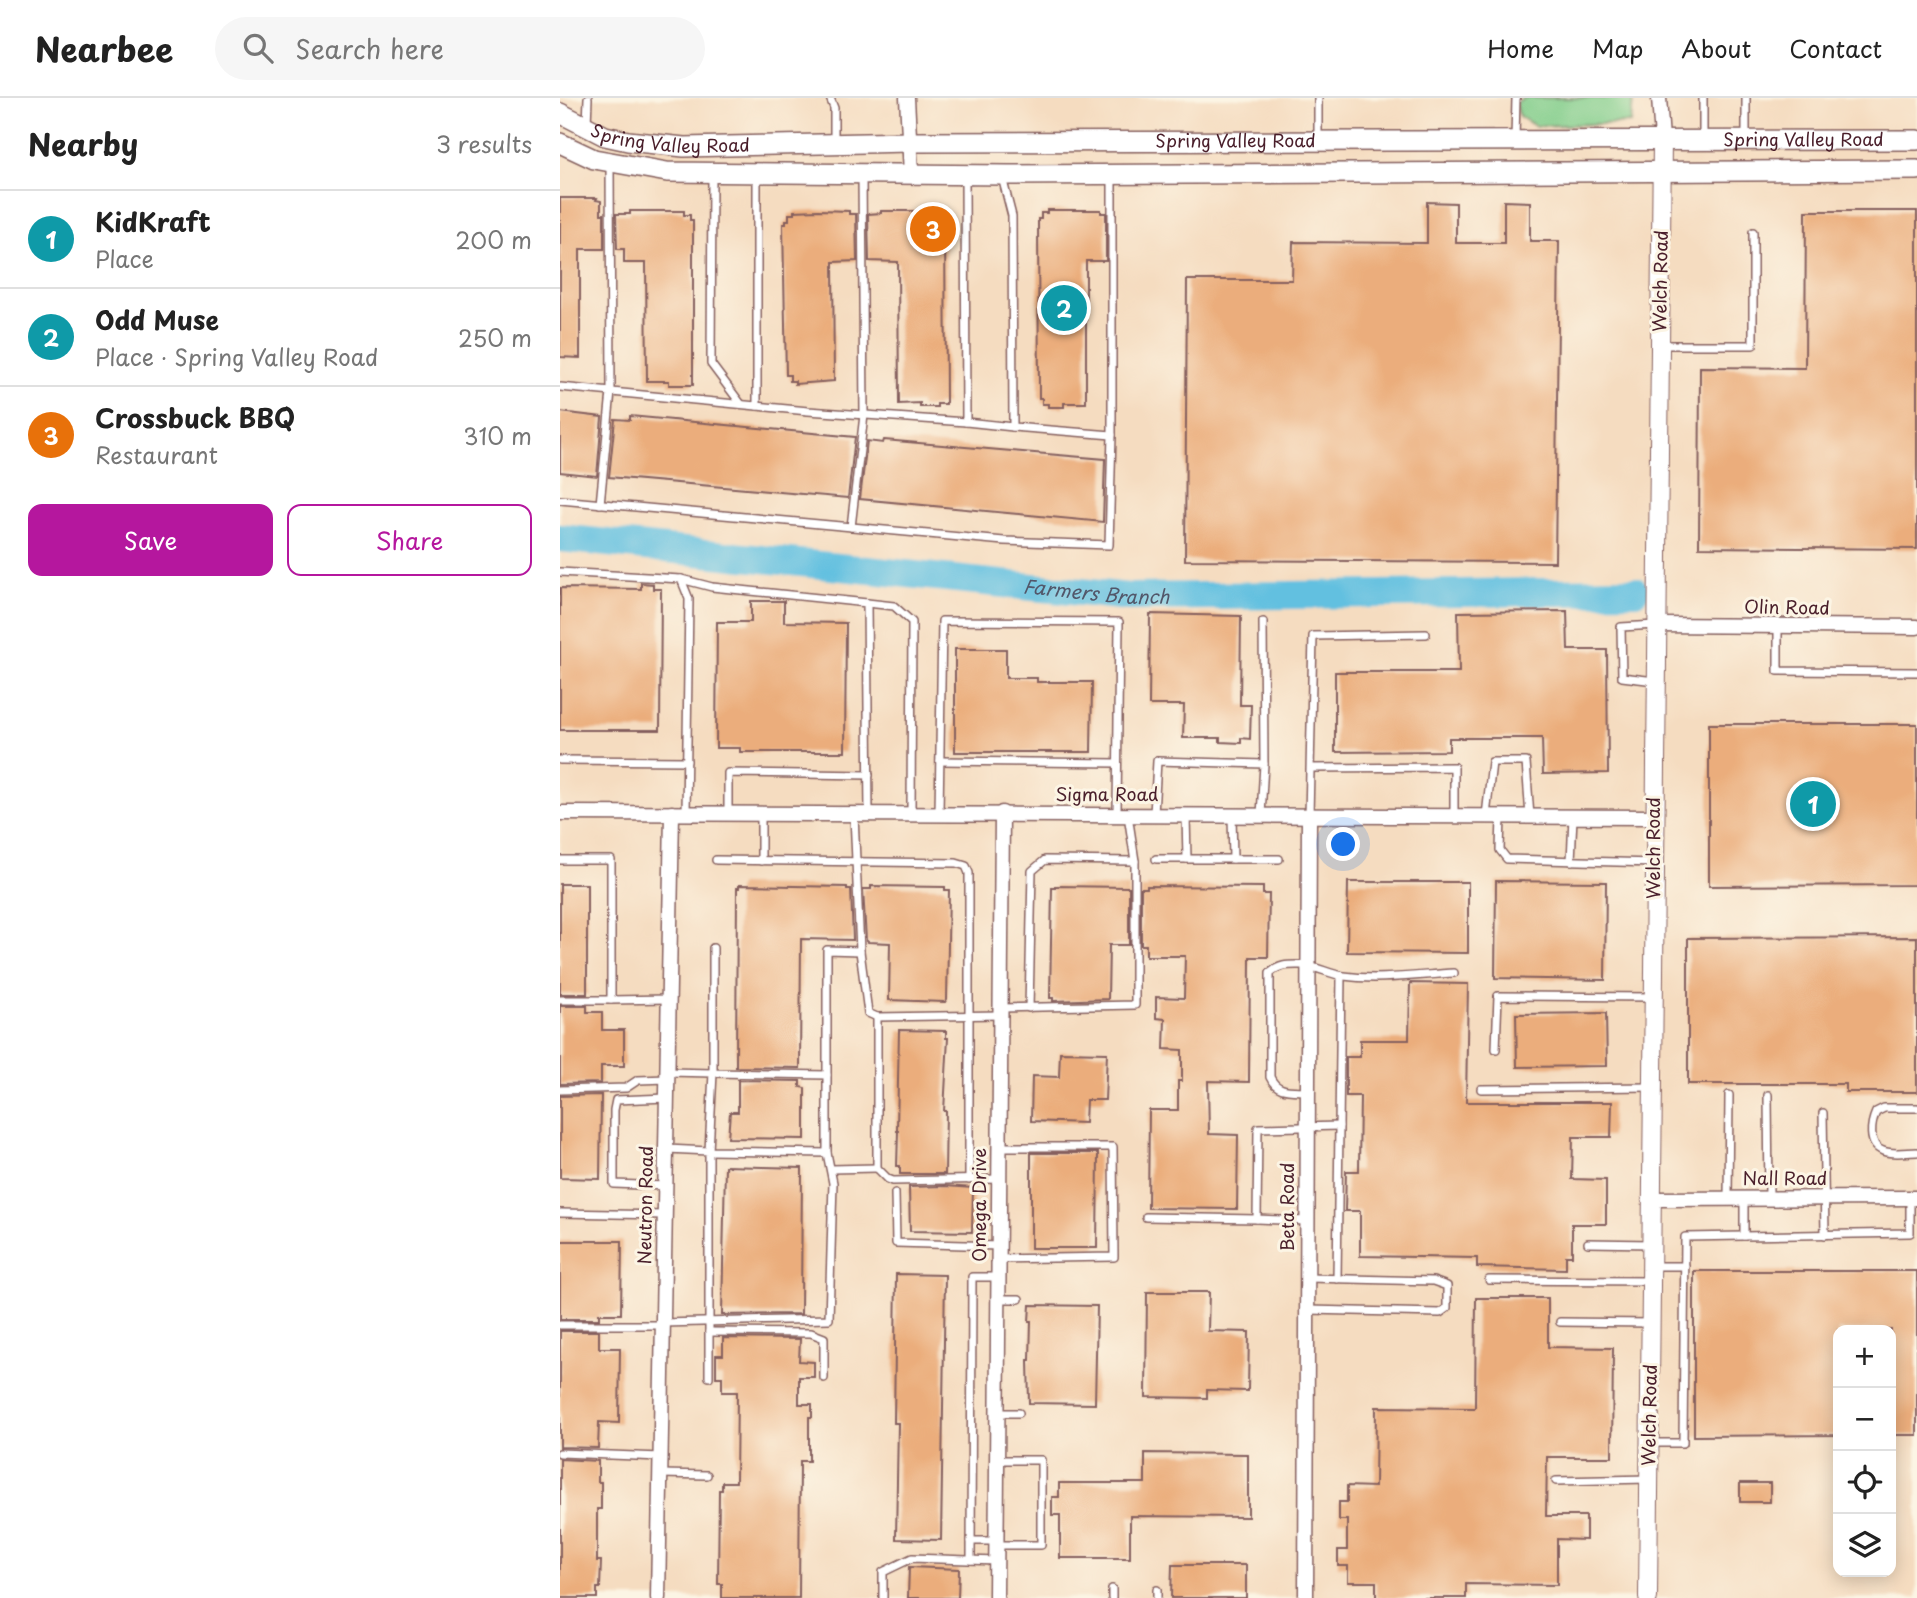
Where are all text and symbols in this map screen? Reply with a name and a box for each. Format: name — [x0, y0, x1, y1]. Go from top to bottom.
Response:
search box — [215, 17, 705, 80]
text: Nearbee — [35, 23, 173, 73]
icon: search — [239, 29, 277, 67]
text: Search here — [295, 29, 444, 68]
text: Home — [1487, 30, 1554, 66]
text: Map — [1592, 30, 1643, 66]
text: About — [1681, 30, 1751, 66]
text: Contact — [1789, 30, 1882, 66]
street label: Spring Valley Road — [586, 116, 750, 159]
text: Nearby — [28, 121, 138, 166]
street label: Spring Valley Road — [1723, 125, 1884, 152]
text: 3 results — [436, 126, 532, 161]
street label: Spring Valley Road — [1155, 126, 1316, 154]
text: KidKraft — [95, 202, 211, 241]
pin: 3 — [910, 203, 956, 255]
text: 1 — [46, 222, 57, 257]
text: 200 m — [455, 222, 532, 257]
street label: Welch Road — [1645, 230, 1674, 332]
text: Place — [95, 241, 154, 276]
pin: 2 — [1041, 282, 1087, 334]
text: Odd Muse — [95, 300, 219, 339]
text: 2 — [43, 320, 59, 355]
text: 250 m — [458, 320, 532, 355]
text: Place · Spring Valley Road — [95, 339, 378, 374]
text: Crossbuck BBQ — [95, 398, 295, 437]
text: 3 — [43, 418, 59, 453]
text: 310 m — [463, 418, 532, 453]
text: Restaurant — [95, 437, 218, 472]
button: Save — [28, 504, 273, 576]
button: Share — [287, 504, 532, 576]
water label: Farmers Branch — [1022, 571, 1170, 610]
street label: Olin Road — [1744, 592, 1830, 621]
pin: 1 — [1790, 778, 1836, 830]
street label: Sigma Road — [1055, 780, 1159, 807]
street label: Welch Road — [1639, 797, 1666, 899]
your location — [1326, 827, 1360, 861]
street label: Neutron Road — [630, 1145, 659, 1265]
street label: Omega Drive — [965, 1148, 992, 1262]
street label: Beta Road — [1273, 1162, 1300, 1252]
street label: Nall Road — [1743, 1164, 1827, 1191]
map controls — [1833, 1325, 1896, 1577]
button: + — [1833, 1325, 1896, 1388]
street label: Welch Road — [1634, 1364, 1663, 1466]
button: − — [1833, 1388, 1896, 1451]
button: locate — [1833, 1451, 1896, 1514]
button: layers — [1833, 1514, 1896, 1577]

